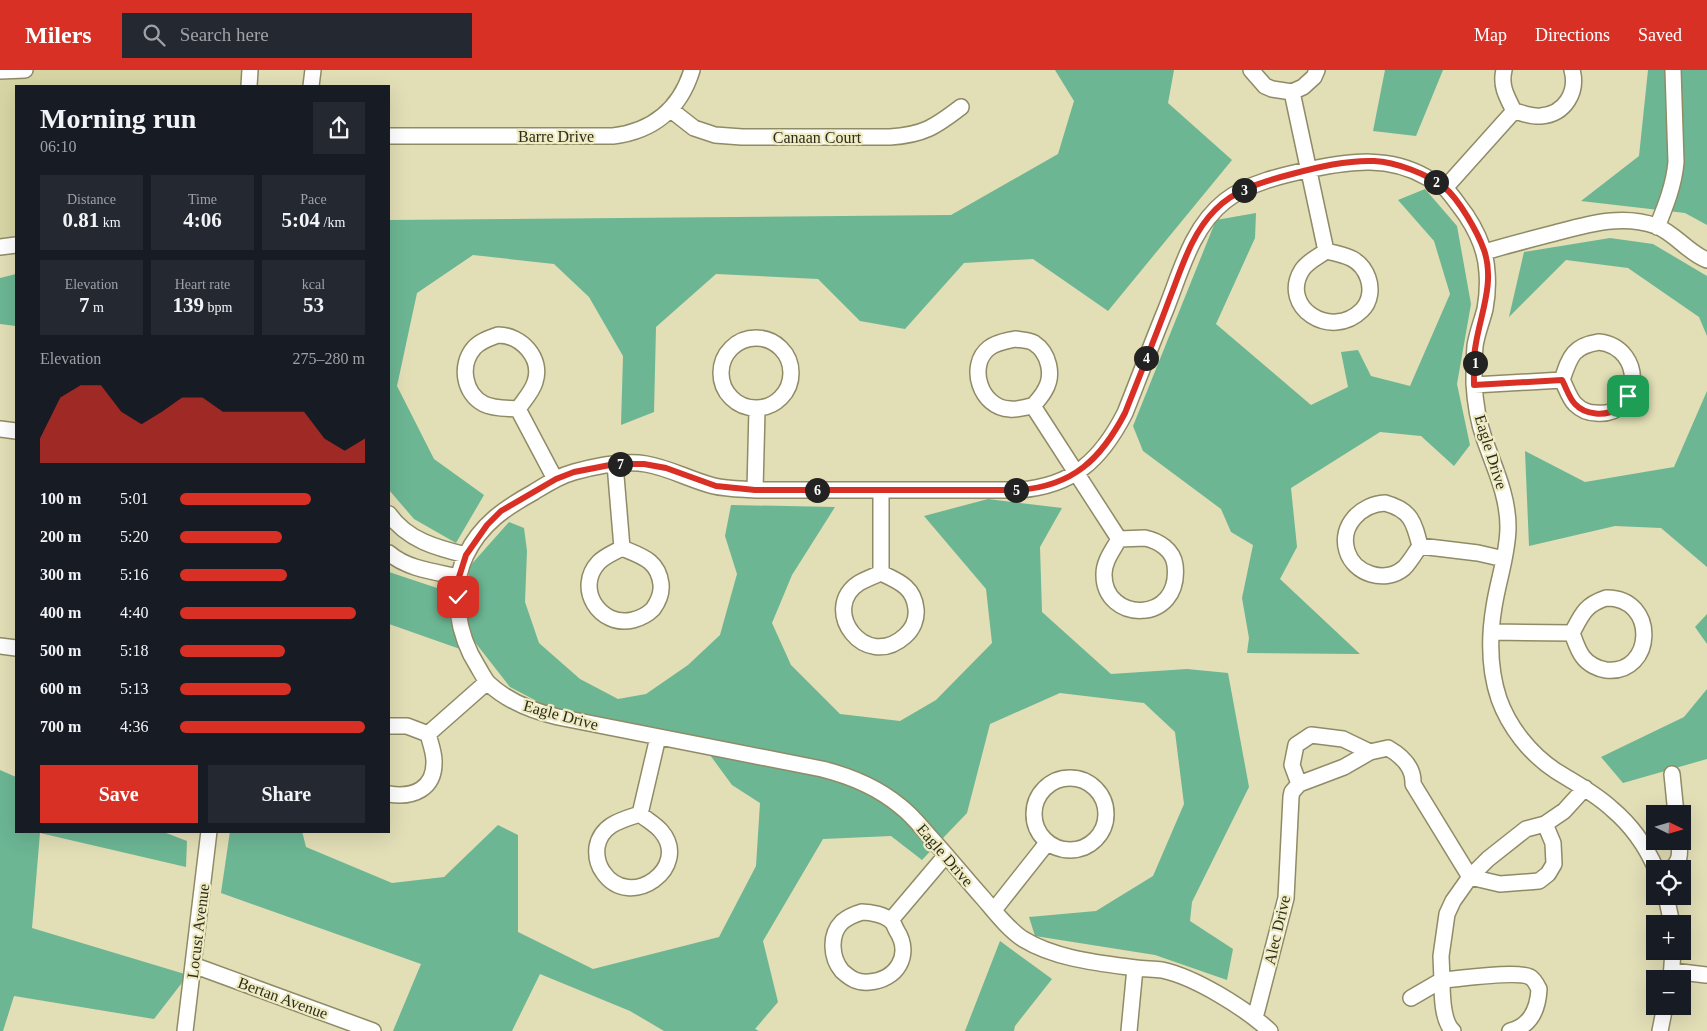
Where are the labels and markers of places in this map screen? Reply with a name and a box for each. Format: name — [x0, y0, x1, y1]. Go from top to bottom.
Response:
pin: 2 — [1424, 170, 1448, 194]
pin: 3 — [1232, 178, 1256, 202]
pin: 4 — [1134, 346, 1158, 370]
pin: 1 — [1462, 350, 1488, 376]
pin — [1607, 375, 1649, 417]
pin: 7 — [608, 452, 632, 476]
pin: 6 — [804, 478, 830, 502]
pin: 5 — [1004, 478, 1028, 502]
pin — [437, 576, 479, 618]

